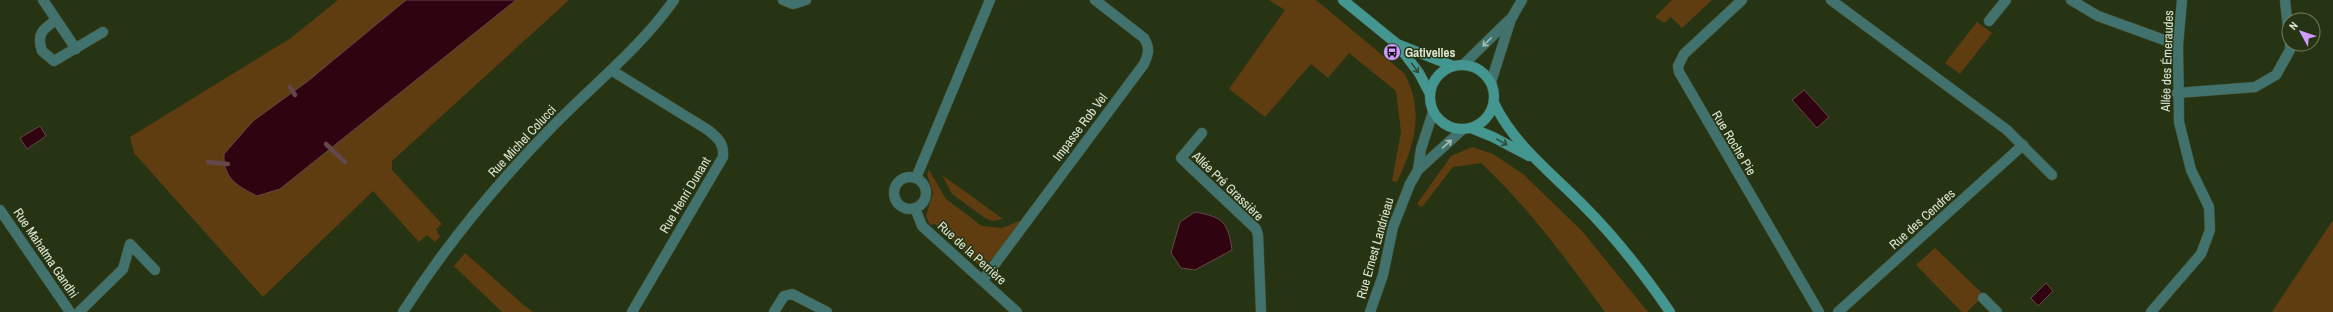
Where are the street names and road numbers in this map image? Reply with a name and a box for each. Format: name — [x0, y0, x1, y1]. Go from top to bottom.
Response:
street label: Allée des Émeraudes — [2157, 10, 2177, 113]
street label: Impasse Rob Vel — [1049, 90, 1111, 164]
street label: Rue Michel Colucci — [484, 101, 560, 181]
street label: Rue Roche Pie — [1708, 108, 1760, 178]
street label: Allée Pré Grassière — [1188, 147, 1267, 224]
street label: Rue Henri Dunant — [656, 154, 714, 236]
street label: Rue des Cendres — [1885, 185, 1959, 253]
street label: Rue Ernest Landrieau — [1352, 195, 1398, 300]
street label: Rue Mahatma Gandhi — [10, 205, 82, 301]
street label: Rue de la Perrière — [934, 218, 1010, 289]

